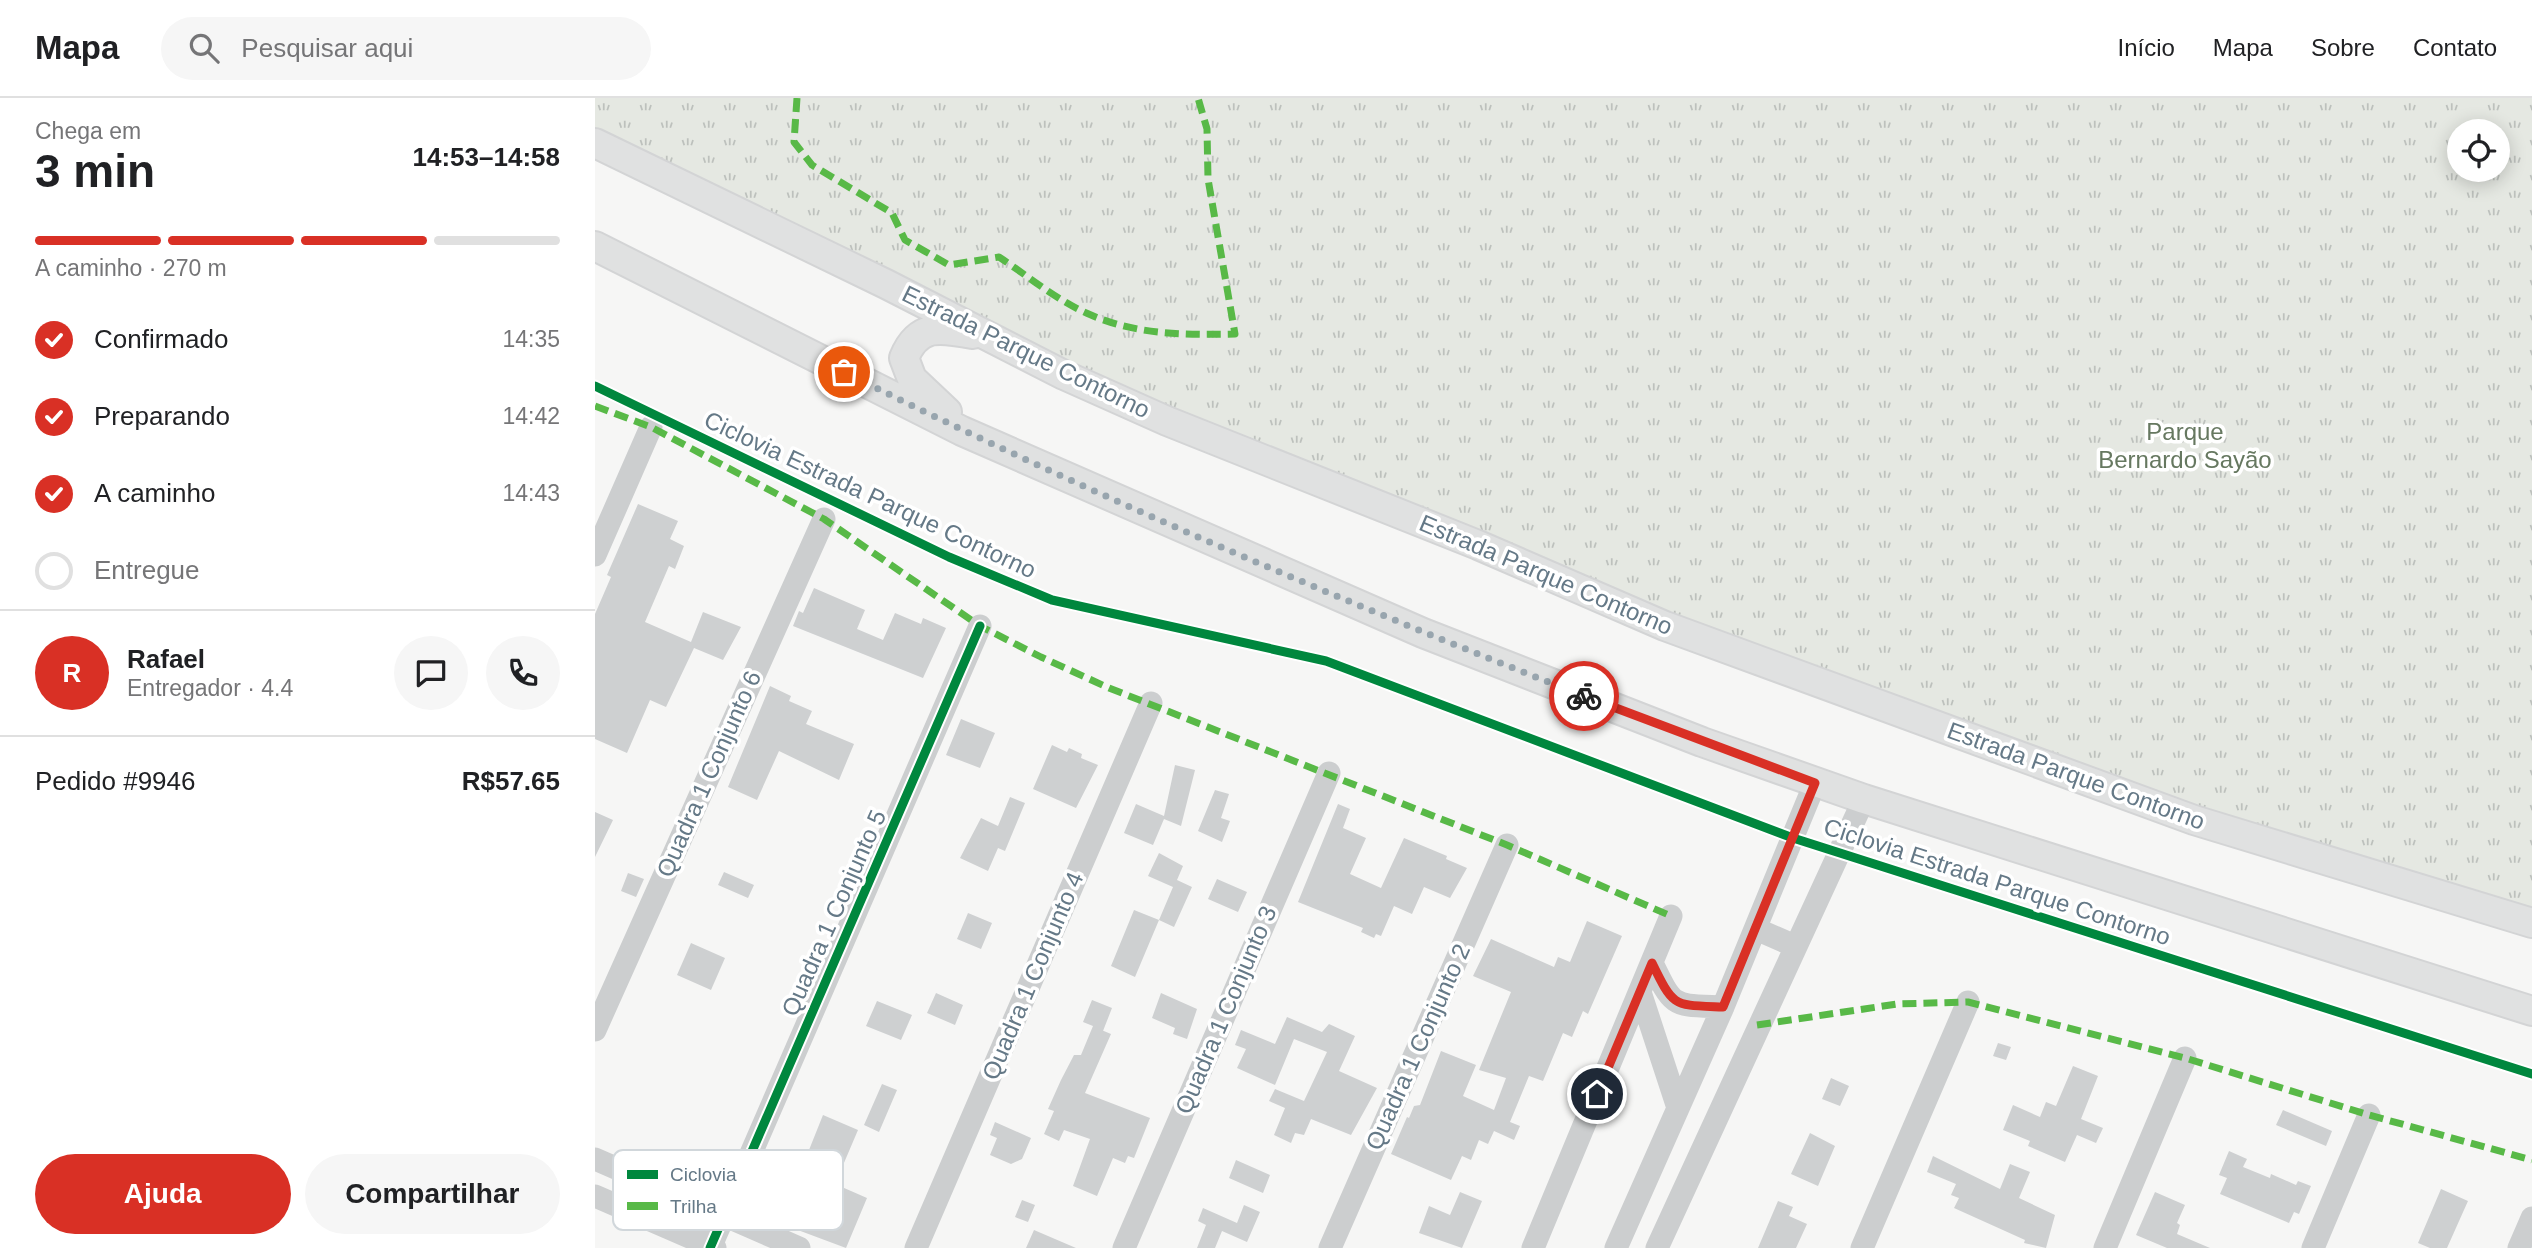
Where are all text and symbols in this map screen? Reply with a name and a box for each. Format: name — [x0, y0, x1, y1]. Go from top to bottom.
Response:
search box — [161, 17, 651, 80]
text: Mapa — [35, 29, 119, 66]
icon: search — [185, 29, 223, 67]
text: Pesquisar aqui — [241, 33, 413, 63]
text: Início — [2117, 34, 2175, 61]
text: Mapa — [2213, 34, 2273, 61]
text: Sobre — [2311, 34, 2375, 61]
text: Contato — [2413, 34, 2497, 61]
text: Chega em — [35, 118, 141, 144]
map controls — [2447, 119, 2510, 182]
button: locate — [2447, 119, 2510, 182]
text: 14:53–14:58 — [413, 142, 560, 172]
text: 3 min — [35, 145, 155, 197]
text: A caminho · 270 m — [35, 255, 227, 281]
street label: Estrada Parque Contorno — [898, 280, 1154, 423]
icon: check — [35, 321, 73, 359]
text: Confirmado — [94, 324, 228, 354]
text: 14:35 — [502, 326, 560, 352]
pin — [814, 342, 874, 402]
icon: bag — [825, 353, 863, 391]
icon: check — [35, 398, 73, 436]
text: Preparando — [94, 401, 230, 431]
text: 14:42 — [502, 403, 560, 429]
street label: Ciclovia Estrada Parque Contorno — [700, 406, 1040, 583]
park label: Parque Bernardo Sayão — [2098, 418, 2272, 473]
icon: check — [35, 475, 73, 513]
text: A caminho — [94, 478, 215, 508]
text: 14:43 — [502, 480, 560, 506]
street label: Estrada Parque Contorno — [1416, 509, 1677, 640]
text: Entregue — [94, 555, 200, 585]
button: chat — [394, 636, 468, 710]
button: phone — [486, 636, 560, 710]
text: Rafael — [127, 644, 205, 674]
text: R — [63, 658, 81, 688]
courier — [1549, 661, 1619, 731]
street label: Quadra 1 Conjunto 6 — [651, 667, 766, 881]
text: Entregador · 4.4 — [127, 675, 293, 701]
icon: bike — [1565, 677, 1603, 715]
street label: Estrada Parque Contorno — [1944, 716, 2209, 835]
text: Pedido #9946 — [35, 766, 195, 796]
text: R$57.65 — [462, 766, 560, 796]
street label: Quadra 1 Conjunto 5 — [776, 806, 891, 1020]
street label: Ciclovia Estrada Parque Contorno — [1820, 813, 2174, 950]
street label: Quadra 1 Conjunto 4 — [977, 868, 1088, 1084]
street label: Quadra 1 Conjunto 3 — [1170, 902, 1281, 1118]
street label: Quadra 1 Conjunto 2 — [1360, 940, 1475, 1154]
pin — [1567, 1064, 1627, 1124]
icon: home — [1578, 1075, 1616, 1113]
legend — [613, 1150, 843, 1230]
button: Ajuda — [35, 1154, 291, 1234]
button: Compartilhar — [305, 1154, 560, 1234]
text: Ciclovia — [670, 1164, 737, 1185]
text: Trilha — [670, 1196, 717, 1217]

